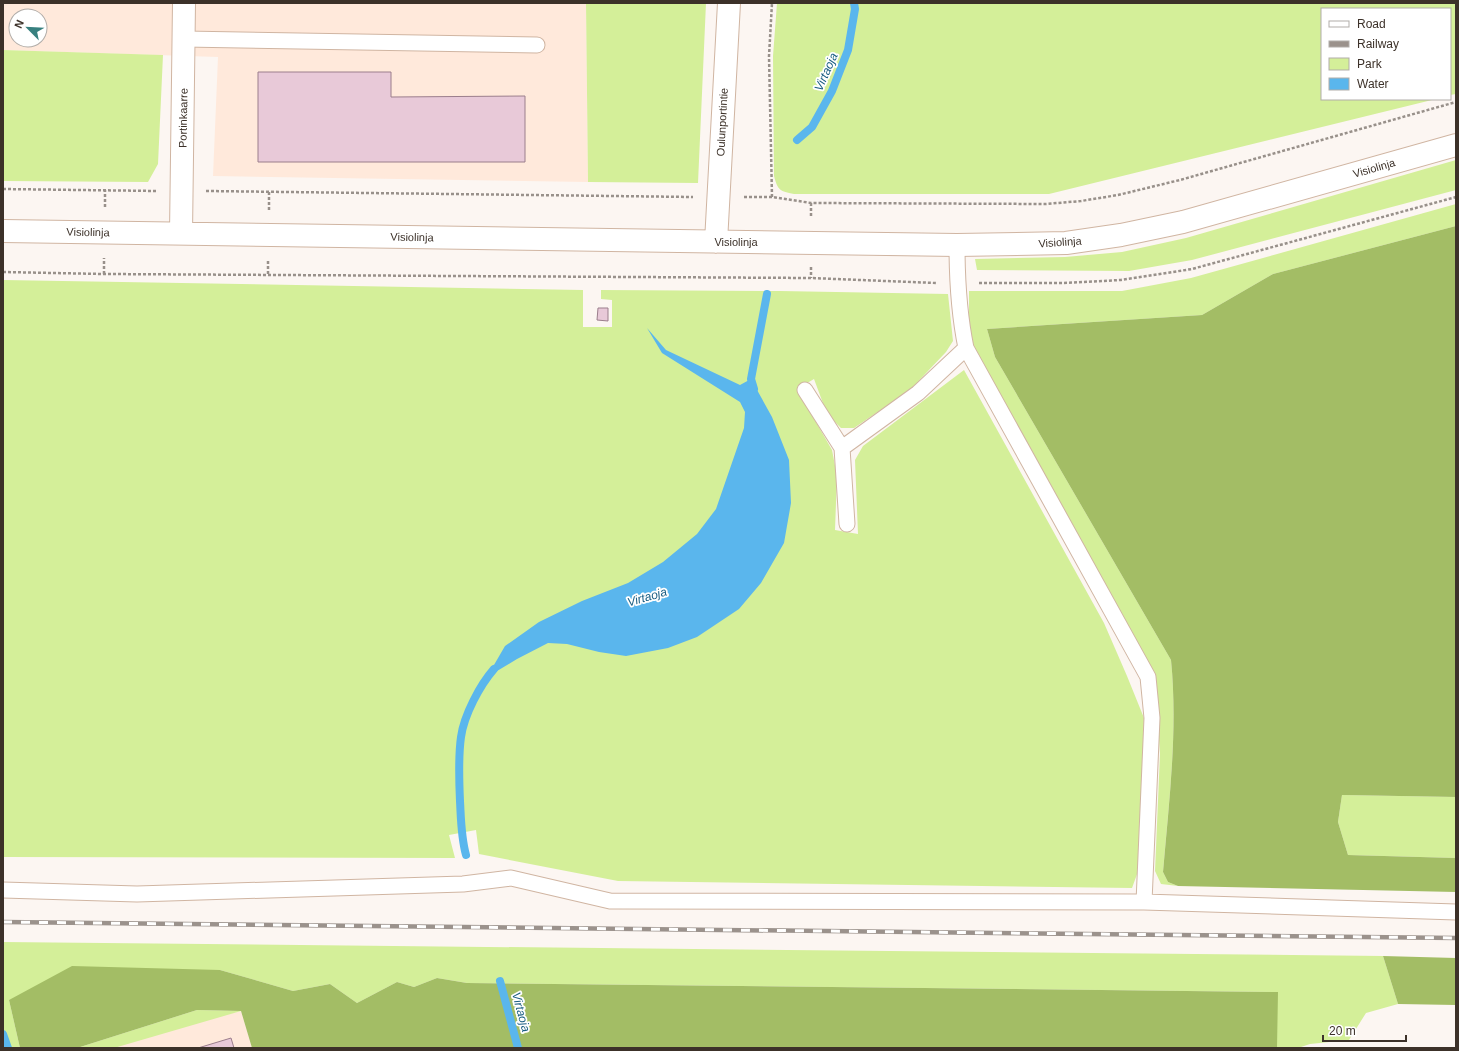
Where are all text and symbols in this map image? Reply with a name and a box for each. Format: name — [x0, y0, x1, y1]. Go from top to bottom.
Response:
north arrow — [8, 8, 48, 48]
legend — [1321, 8, 1451, 100]
text: Road — [1357, 17, 1386, 31]
text: N — [12, 18, 26, 30]
text: Railway — [1357, 37, 1399, 51]
water label: Virtaoja — [811, 50, 841, 93]
text: Park — [1357, 57, 1383, 71]
text: Water — [1357, 77, 1389, 91]
street label: Oulunportintie — [714, 87, 730, 157]
street label: Portinkaarre — [176, 88, 190, 148]
street label: Visiolinja — [1352, 156, 1397, 180]
street label: Visiolinja — [66, 226, 111, 238]
street label: Visiolinja — [390, 231, 435, 243]
street label: Visiolinja — [1038, 234, 1083, 249]
street label: Visiolinja — [714, 236, 758, 248]
water label: Virtaoja — [626, 585, 669, 609]
water label: Virtaoja — [509, 991, 533, 1034]
scale bar — [1323, 1017, 1406, 1043]
text: 20 m — [1329, 1024, 1356, 1038]

